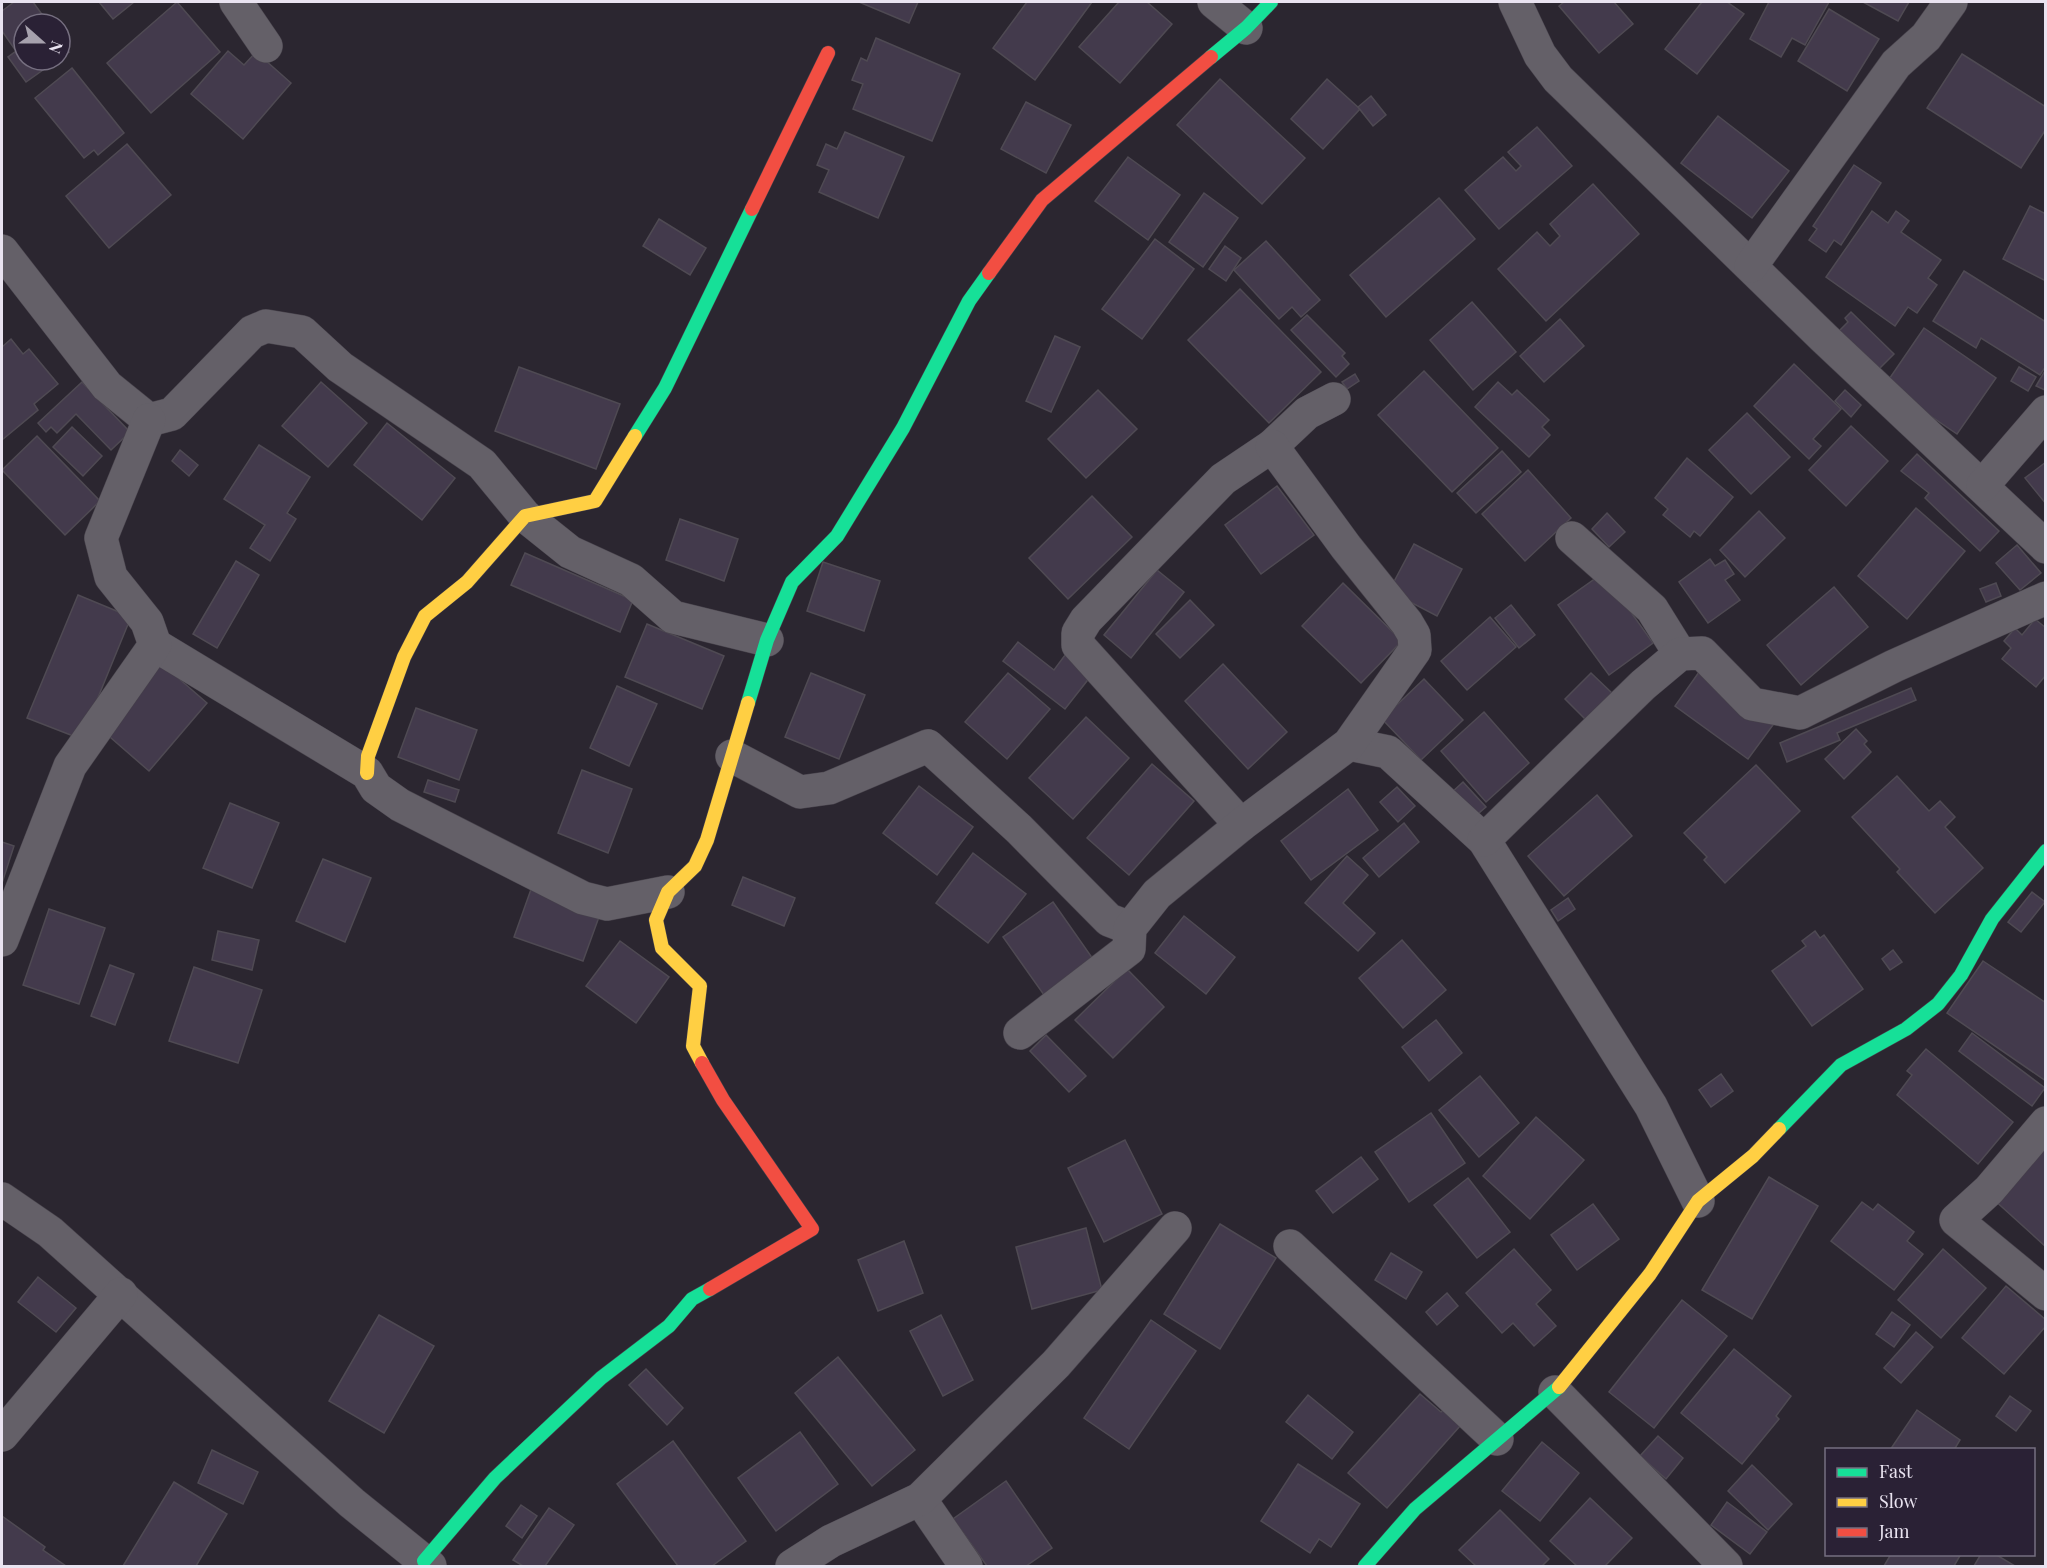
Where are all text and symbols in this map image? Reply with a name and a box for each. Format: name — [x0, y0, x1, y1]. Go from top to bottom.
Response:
north arrow — [12, 12, 72, 72]
text: N — [44, 38, 68, 57]
legend — [1825, 1448, 2035, 1556]
text: Fast — [1879, 1459, 1913, 1483]
text: Slow — [1879, 1489, 1917, 1513]
text: Jam — [1878, 1519, 1909, 1543]

